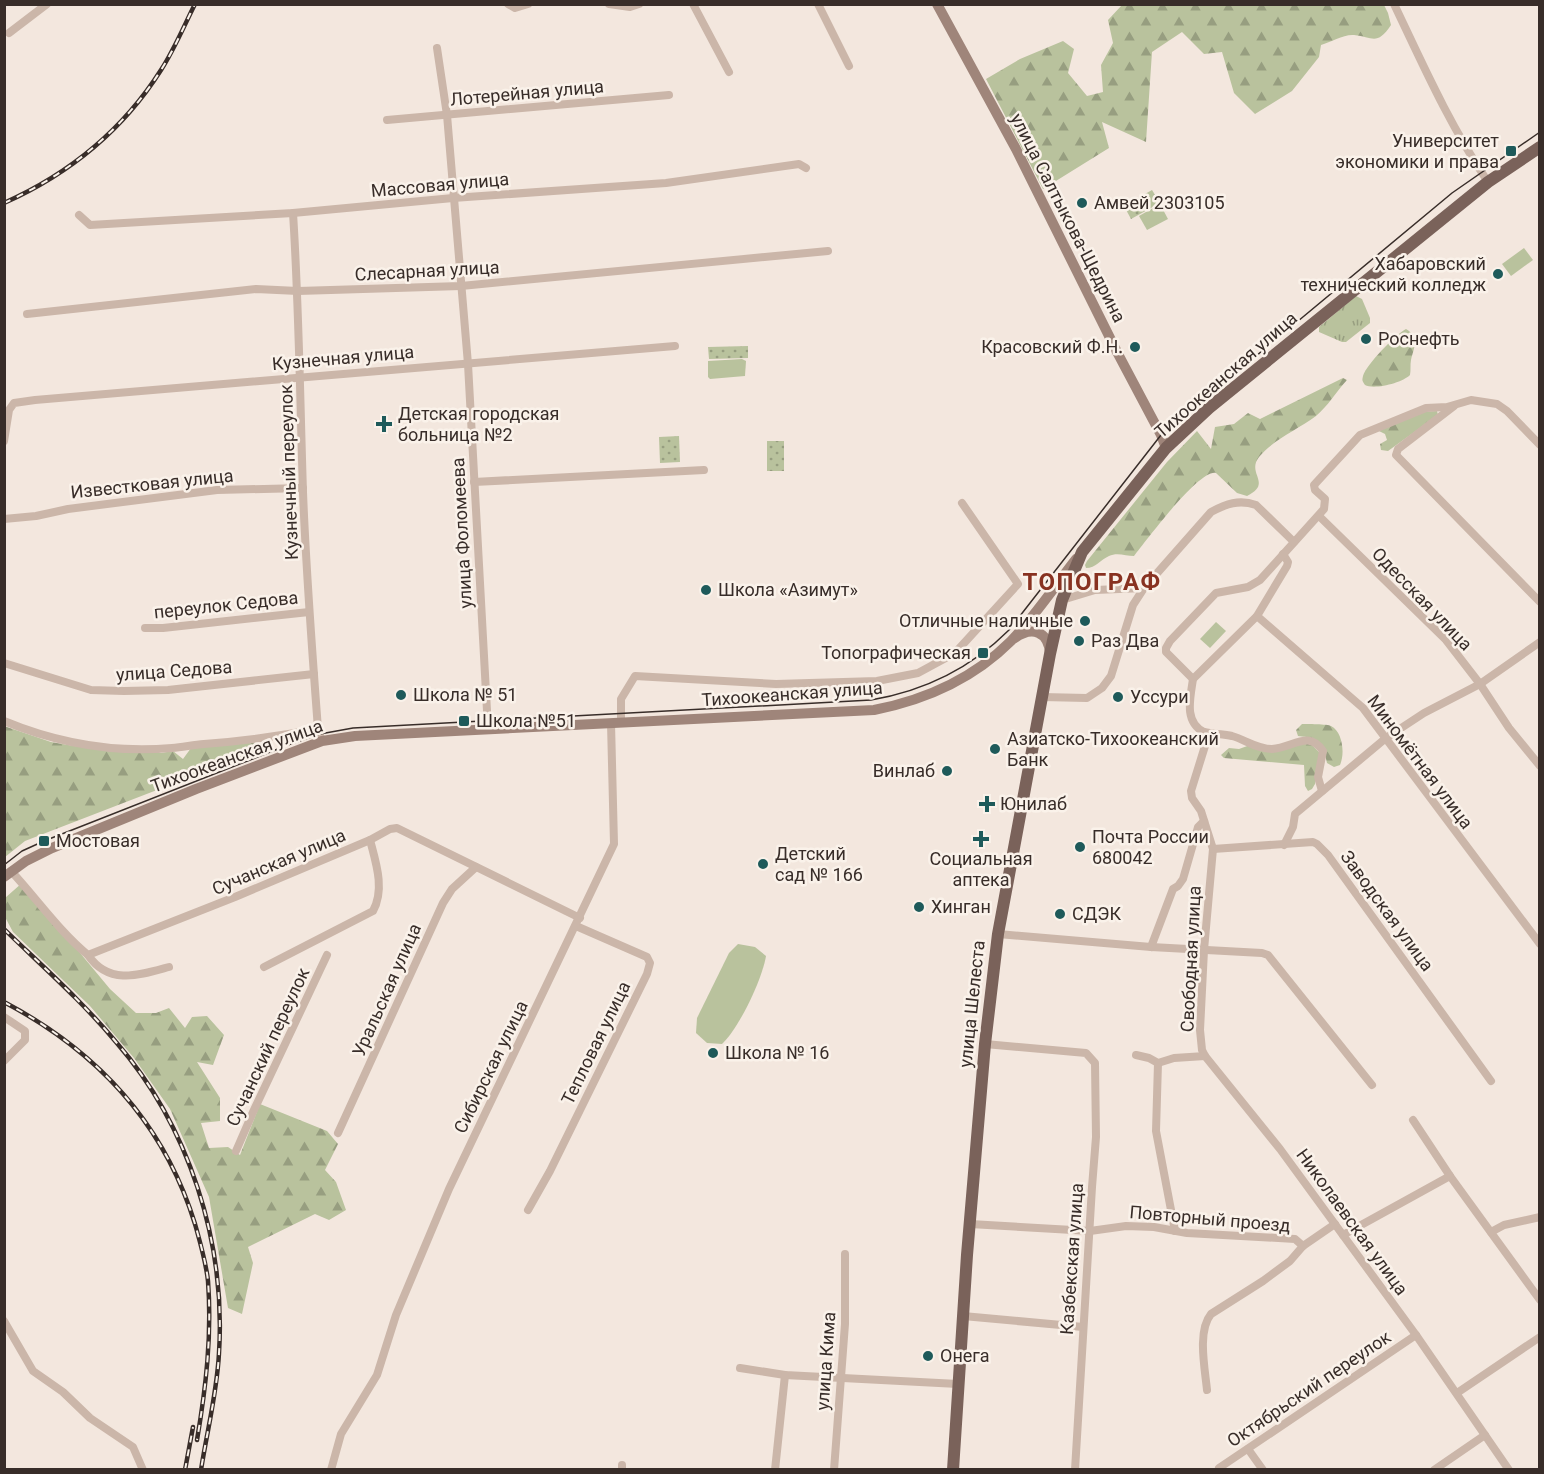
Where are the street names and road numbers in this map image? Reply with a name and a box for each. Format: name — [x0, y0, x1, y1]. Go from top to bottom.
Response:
street label: Лотерейная улица — [449, 75, 605, 110]
street label: улица Салтыкова-Щедрина — [1006, 110, 1130, 326]
street label: Массовая улица — [370, 168, 510, 201]
street label: Слесарная улица — [354, 256, 500, 285]
street label: Тихоокеанская улица — [1150, 307, 1301, 442]
street label: Кузнечная улица — [271, 341, 415, 374]
street label: Кузнечный переулок — [275, 384, 302, 560]
street label: улица Фоломеева — [447, 457, 476, 609]
street label: Известковая улица — [70, 465, 234, 502]
street label: Одесская улица — [1368, 543, 1477, 654]
street label: переулок Седова — [153, 586, 299, 623]
street label: улица Седова — [115, 656, 233, 685]
street label: Тихоокеанская улица — [701, 677, 883, 710]
street label: Миномётная улица — [1363, 691, 1478, 833]
street label: Тихоокеанская улица — [148, 715, 326, 796]
street label: Сучанская улица — [209, 824, 349, 899]
street label: Заводская улица — [1337, 846, 1438, 975]
street label: Свободная улица — [1176, 885, 1205, 1033]
street label: Уральская улица — [348, 920, 425, 1059]
street label: улица Шелеста — [954, 939, 989, 1069]
street label: Сучанский переулок — [222, 964, 314, 1129]
street label: Тепловая улица — [557, 978, 634, 1108]
street label: Сибирская улица — [449, 997, 532, 1137]
street label: Николаевская улица — [1292, 1144, 1413, 1299]
street label: Казбекская улица — [1056, 1182, 1087, 1336]
street label: Повторный проезд — [1129, 1201, 1292, 1236]
street label: улица Кима — [812, 1311, 839, 1411]
street label: Октябрьский переулок — [1223, 1326, 1395, 1451]

